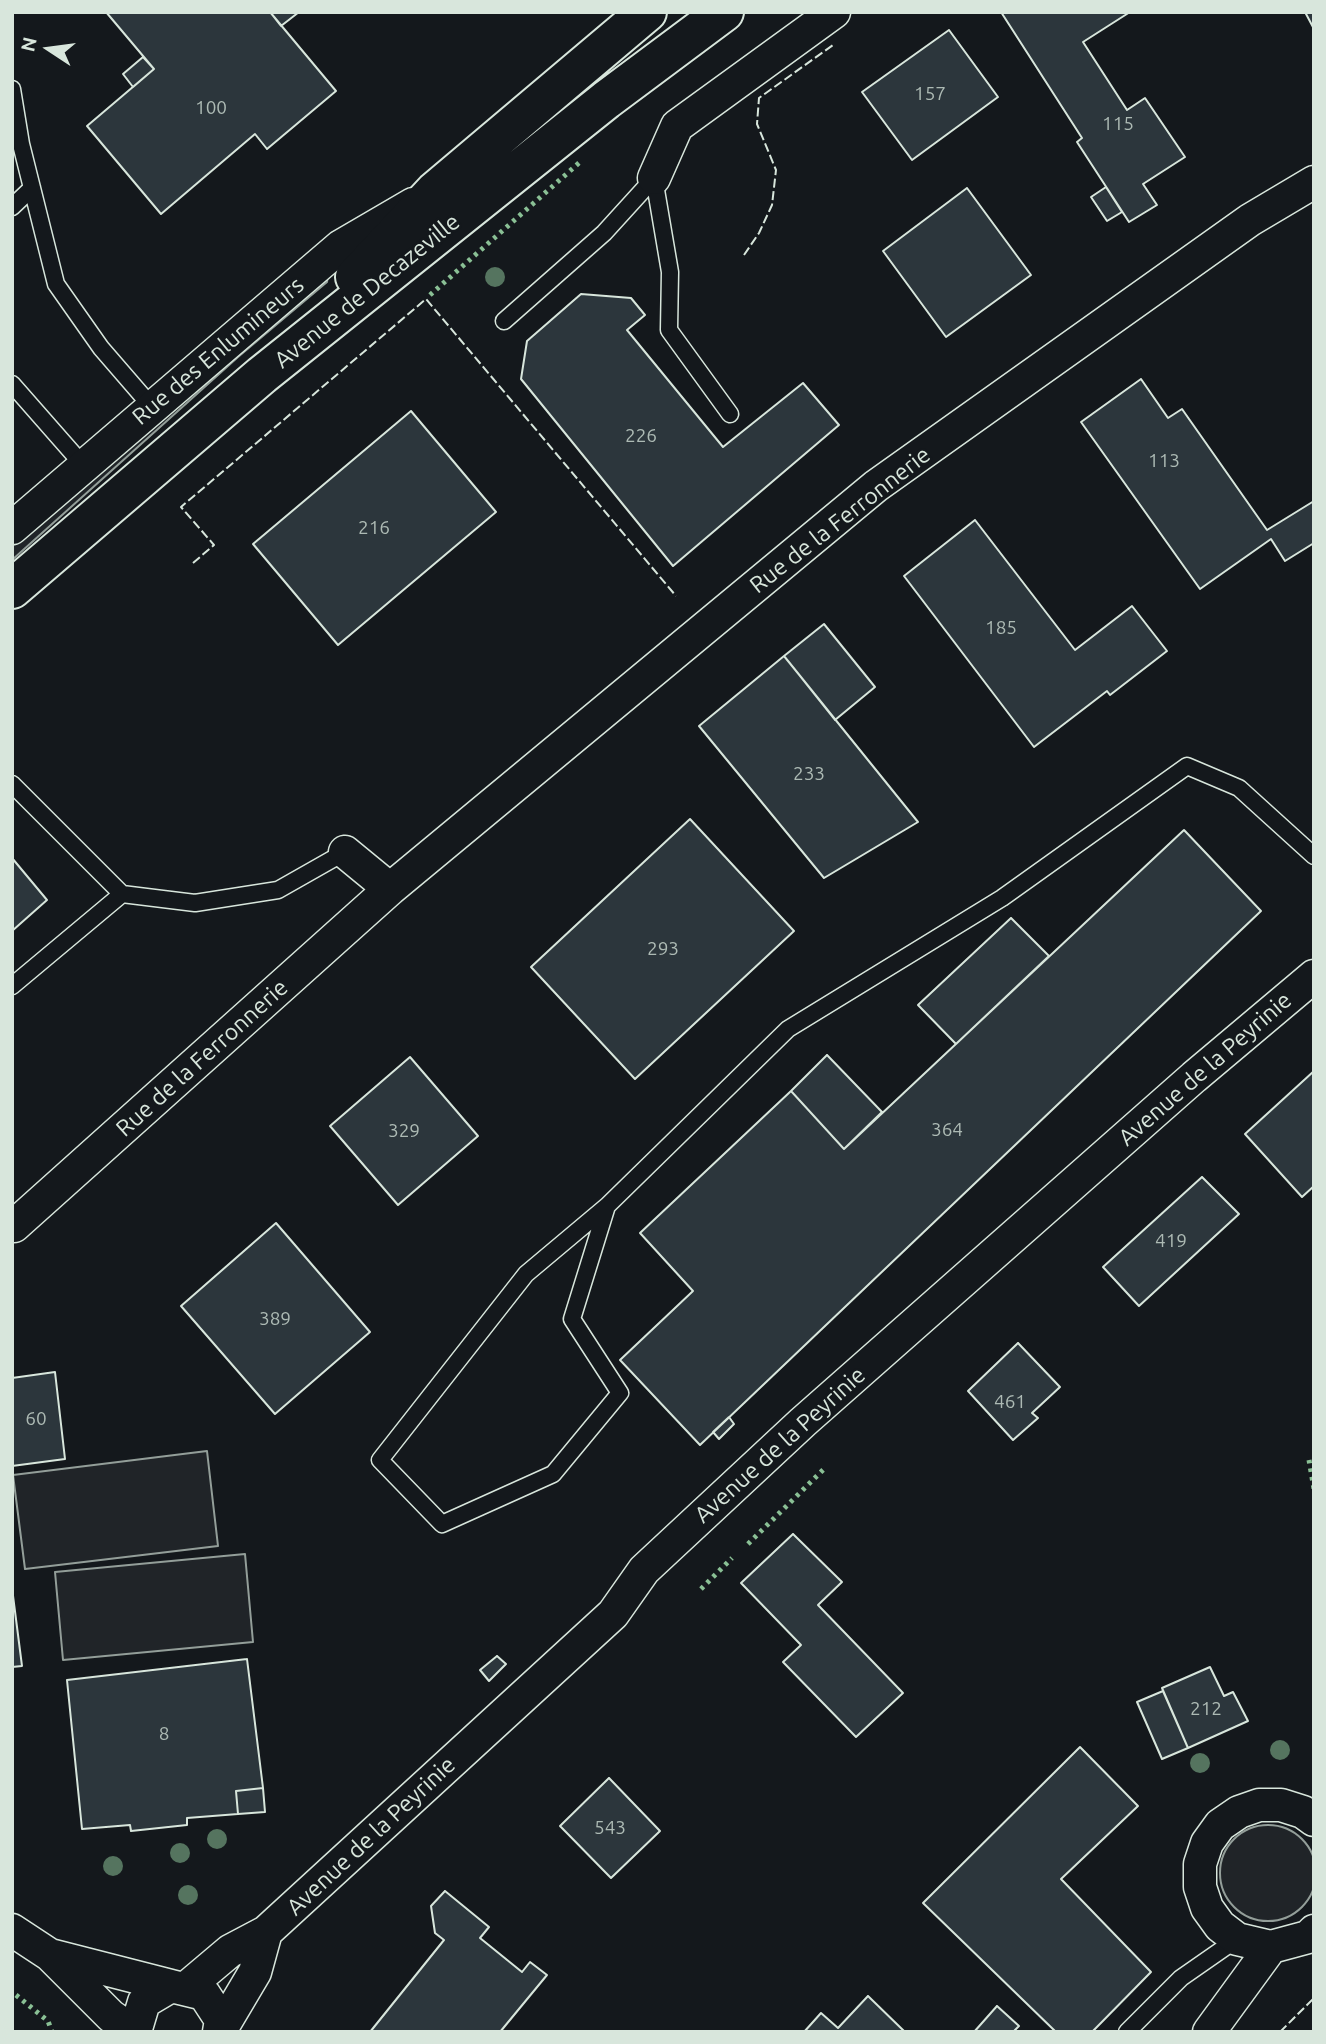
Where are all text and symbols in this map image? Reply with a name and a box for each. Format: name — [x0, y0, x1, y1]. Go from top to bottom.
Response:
north arrow — [14, 14, 84, 84]
text: N — [16, 35, 41, 54]
house number: 157 — [914, 83, 946, 105]
house number: 100 — [195, 97, 227, 119]
house number: 115 — [1102, 113, 1134, 135]
street label: Avenue de Decazeville — [269, 208, 465, 374]
street label: Rue des Enlumineurs — [127, 271, 309, 431]
house number: 226 — [625, 425, 657, 447]
street label: Rue de la Ferronnerie — [744, 441, 936, 599]
house number: 113 — [1148, 450, 1180, 472]
house number: 216 — [358, 517, 390, 539]
house number: 185 — [985, 617, 1017, 639]
house number: 233 — [793, 763, 825, 785]
house number: 293 — [647, 938, 679, 960]
street label: Rue de la Ferronnerie — [110, 974, 294, 1142]
street label: Avenue de la Peyrinie — [1113, 986, 1297, 1152]
house number: 364 — [931, 1119, 963, 1141]
house number: 329 — [388, 1120, 420, 1142]
house number: 419 — [1155, 1230, 1187, 1252]
house number: 389 — [259, 1308, 291, 1330]
street label: Avenue de la Peyrinie — [689, 1361, 871, 1529]
house number: 461 — [994, 1391, 1026, 1413]
house number: 60 — [25, 1408, 47, 1430]
house number: 212 — [1190, 1698, 1222, 1720]
house number: 8 — [159, 1723, 169, 1745]
street label: Avenue de la Peyrinie — [281, 1751, 461, 1921]
house number: 543 — [594, 1817, 626, 1839]

